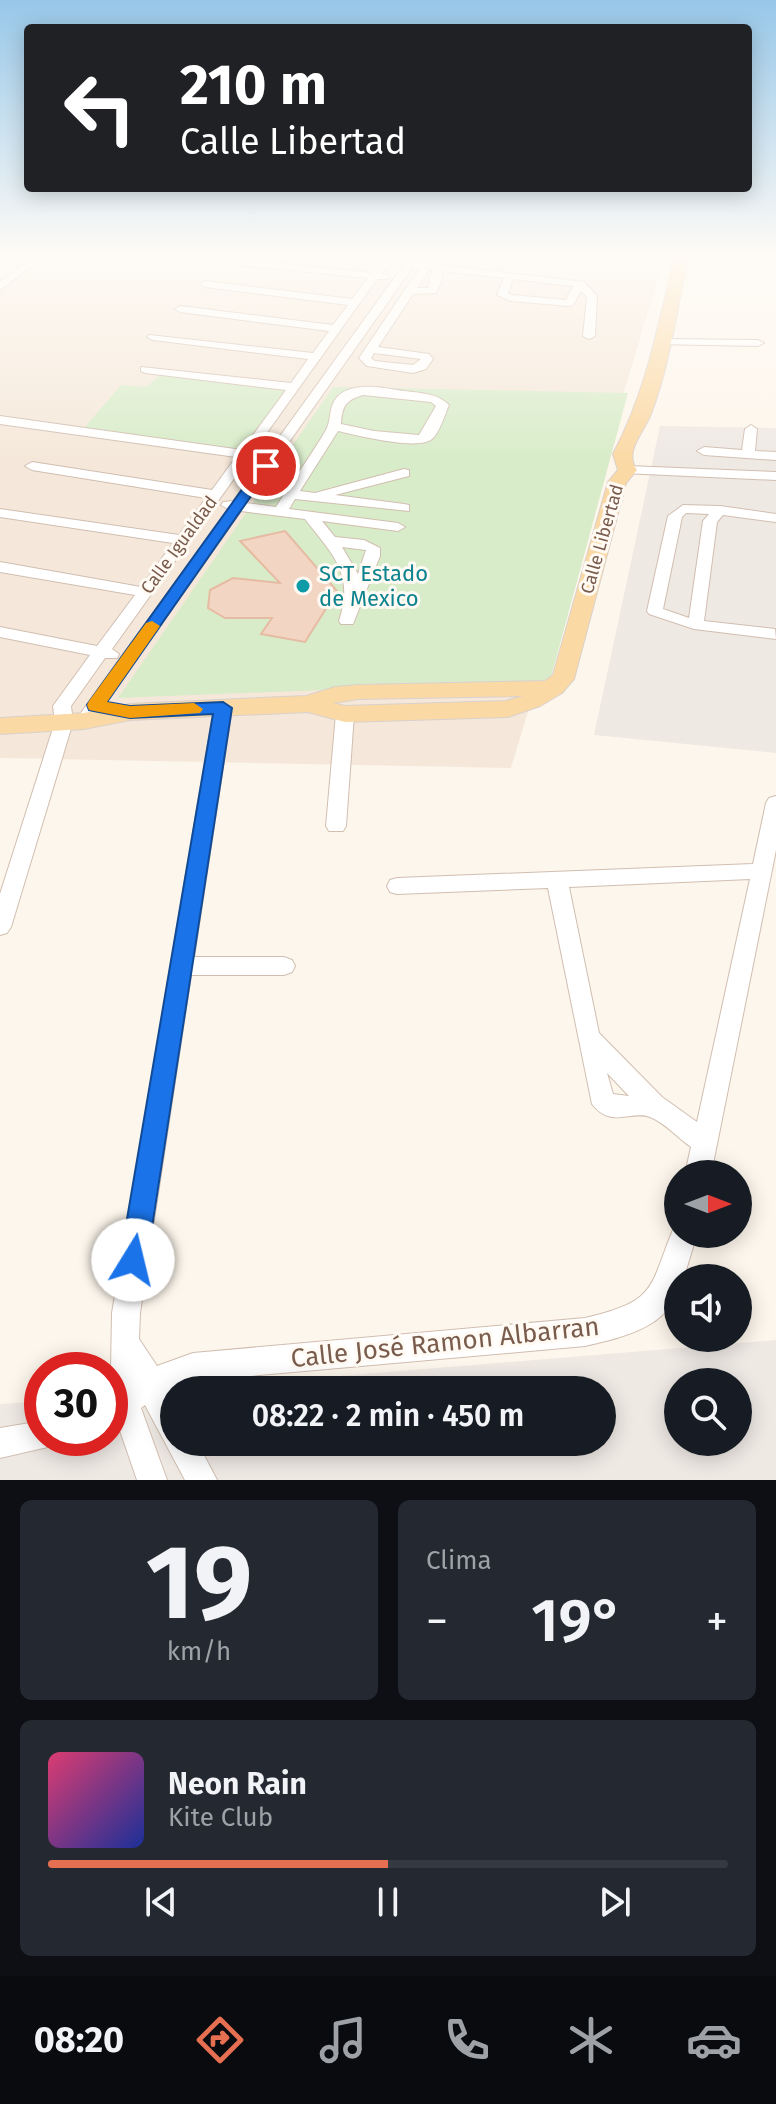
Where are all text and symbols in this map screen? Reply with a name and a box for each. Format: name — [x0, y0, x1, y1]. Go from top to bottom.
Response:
text: 210 m — [180, 52, 327, 119]
icon: left — [48, 56, 152, 160]
text: Calle Libertad — [180, 120, 406, 164]
pin — [232, 432, 300, 500]
icon: arrive — [244, 444, 288, 488]
street label: Calle Libertad — [576, 482, 628, 596]
street label: Calle Igualdad — [136, 492, 222, 598]
place label: SCT Estado de Mexico — [319, 560, 428, 612]
marker: SCT Estado de Mexico — [294, 577, 312, 595]
north arrow — [664, 1160, 752, 1248]
map controls — [664, 1160, 752, 1456]
position arrow — [91, 1218, 175, 1302]
button: sound — [664, 1264, 752, 1352]
street label: Calle José Ramon Albarran — [289, 1311, 601, 1374]
speed limit sign: 30 — [24, 1352, 128, 1456]
button: search — [664, 1368, 752, 1456]
text: 08:22 · 2 min · 450 m — [252, 1398, 524, 1434]
text: 19 — [146, 1521, 252, 1646]
text: Clima — [426, 1545, 492, 1576]
text: 19° — [531, 1585, 623, 1657]
text: − — [426, 1595, 448, 1648]
text: + — [706, 1595, 728, 1648]
text: km/h — [167, 1636, 231, 1667]
text: Neon Rain — [168, 1766, 307, 1802]
text: Kite Club — [168, 1802, 273, 1833]
icon: previous — [139, 1880, 183, 1924]
icon: pause — [366, 1880, 410, 1924]
icon: next — [593, 1880, 637, 1924]
icon: directions — [192, 2012, 248, 2068]
icon: music — [315, 2012, 371, 2068]
icon: phone — [439, 2012, 495, 2068]
icon: climate — [563, 2012, 619, 2068]
icon: car — [686, 2012, 742, 2068]
text: 08:20 — [34, 2018, 124, 2062]

